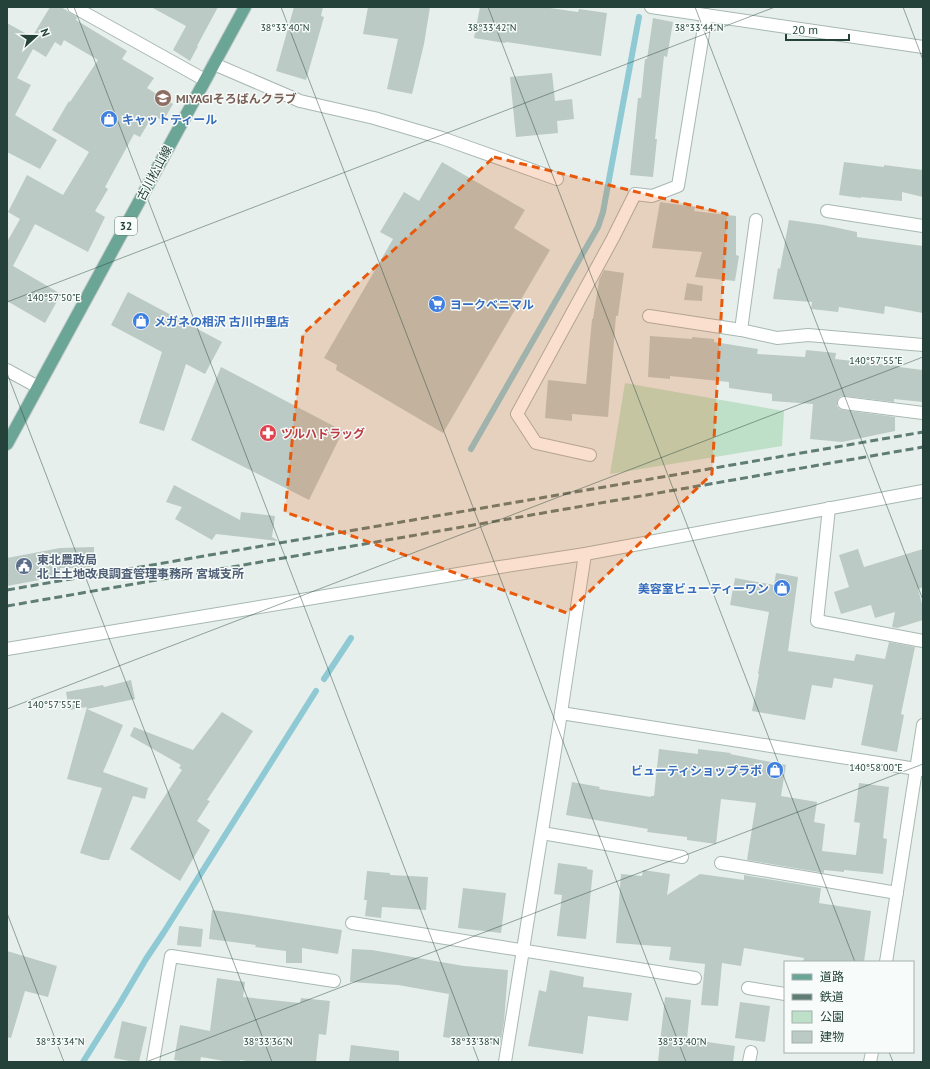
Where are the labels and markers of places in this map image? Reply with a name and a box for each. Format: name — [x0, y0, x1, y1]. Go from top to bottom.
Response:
school or university icon: MIYAGIそろばんクラブ — [153, 88, 173, 108]
place label: MIYAGIそろばんクラブ — [176, 91, 297, 106]
shop icon: キャットティール — [99, 109, 119, 129]
place label: キャットティール — [122, 112, 217, 127]
supermarket icon: ヨークベニマル — [427, 294, 447, 314]
place label: ヨークベニマル — [450, 297, 534, 312]
shop icon: メガネの相沢 古川中里店 — [131, 311, 151, 331]
place label: メガネの相沢 古川中里店 — [154, 314, 289, 329]
pharmacy icon: ツルハドラッグ — [258, 423, 278, 443]
place label: ツルハドラッグ — [281, 426, 365, 441]
place label: 東北農政局 北上土地改良調査管理事務所 宮城支所 — [37, 552, 244, 581]
public building icon: 東北農政局 北上土地改良調査管理事務所 宮城支所 — [14, 556, 34, 576]
shop icon: 美容室ビューティーワン — [772, 578, 792, 598]
place label: 美容室ビューティーワン — [638, 581, 769, 596]
shop icon: ビューティショップラボ — [765, 760, 785, 780]
place label: ビューティショップラボ — [631, 763, 762, 778]

